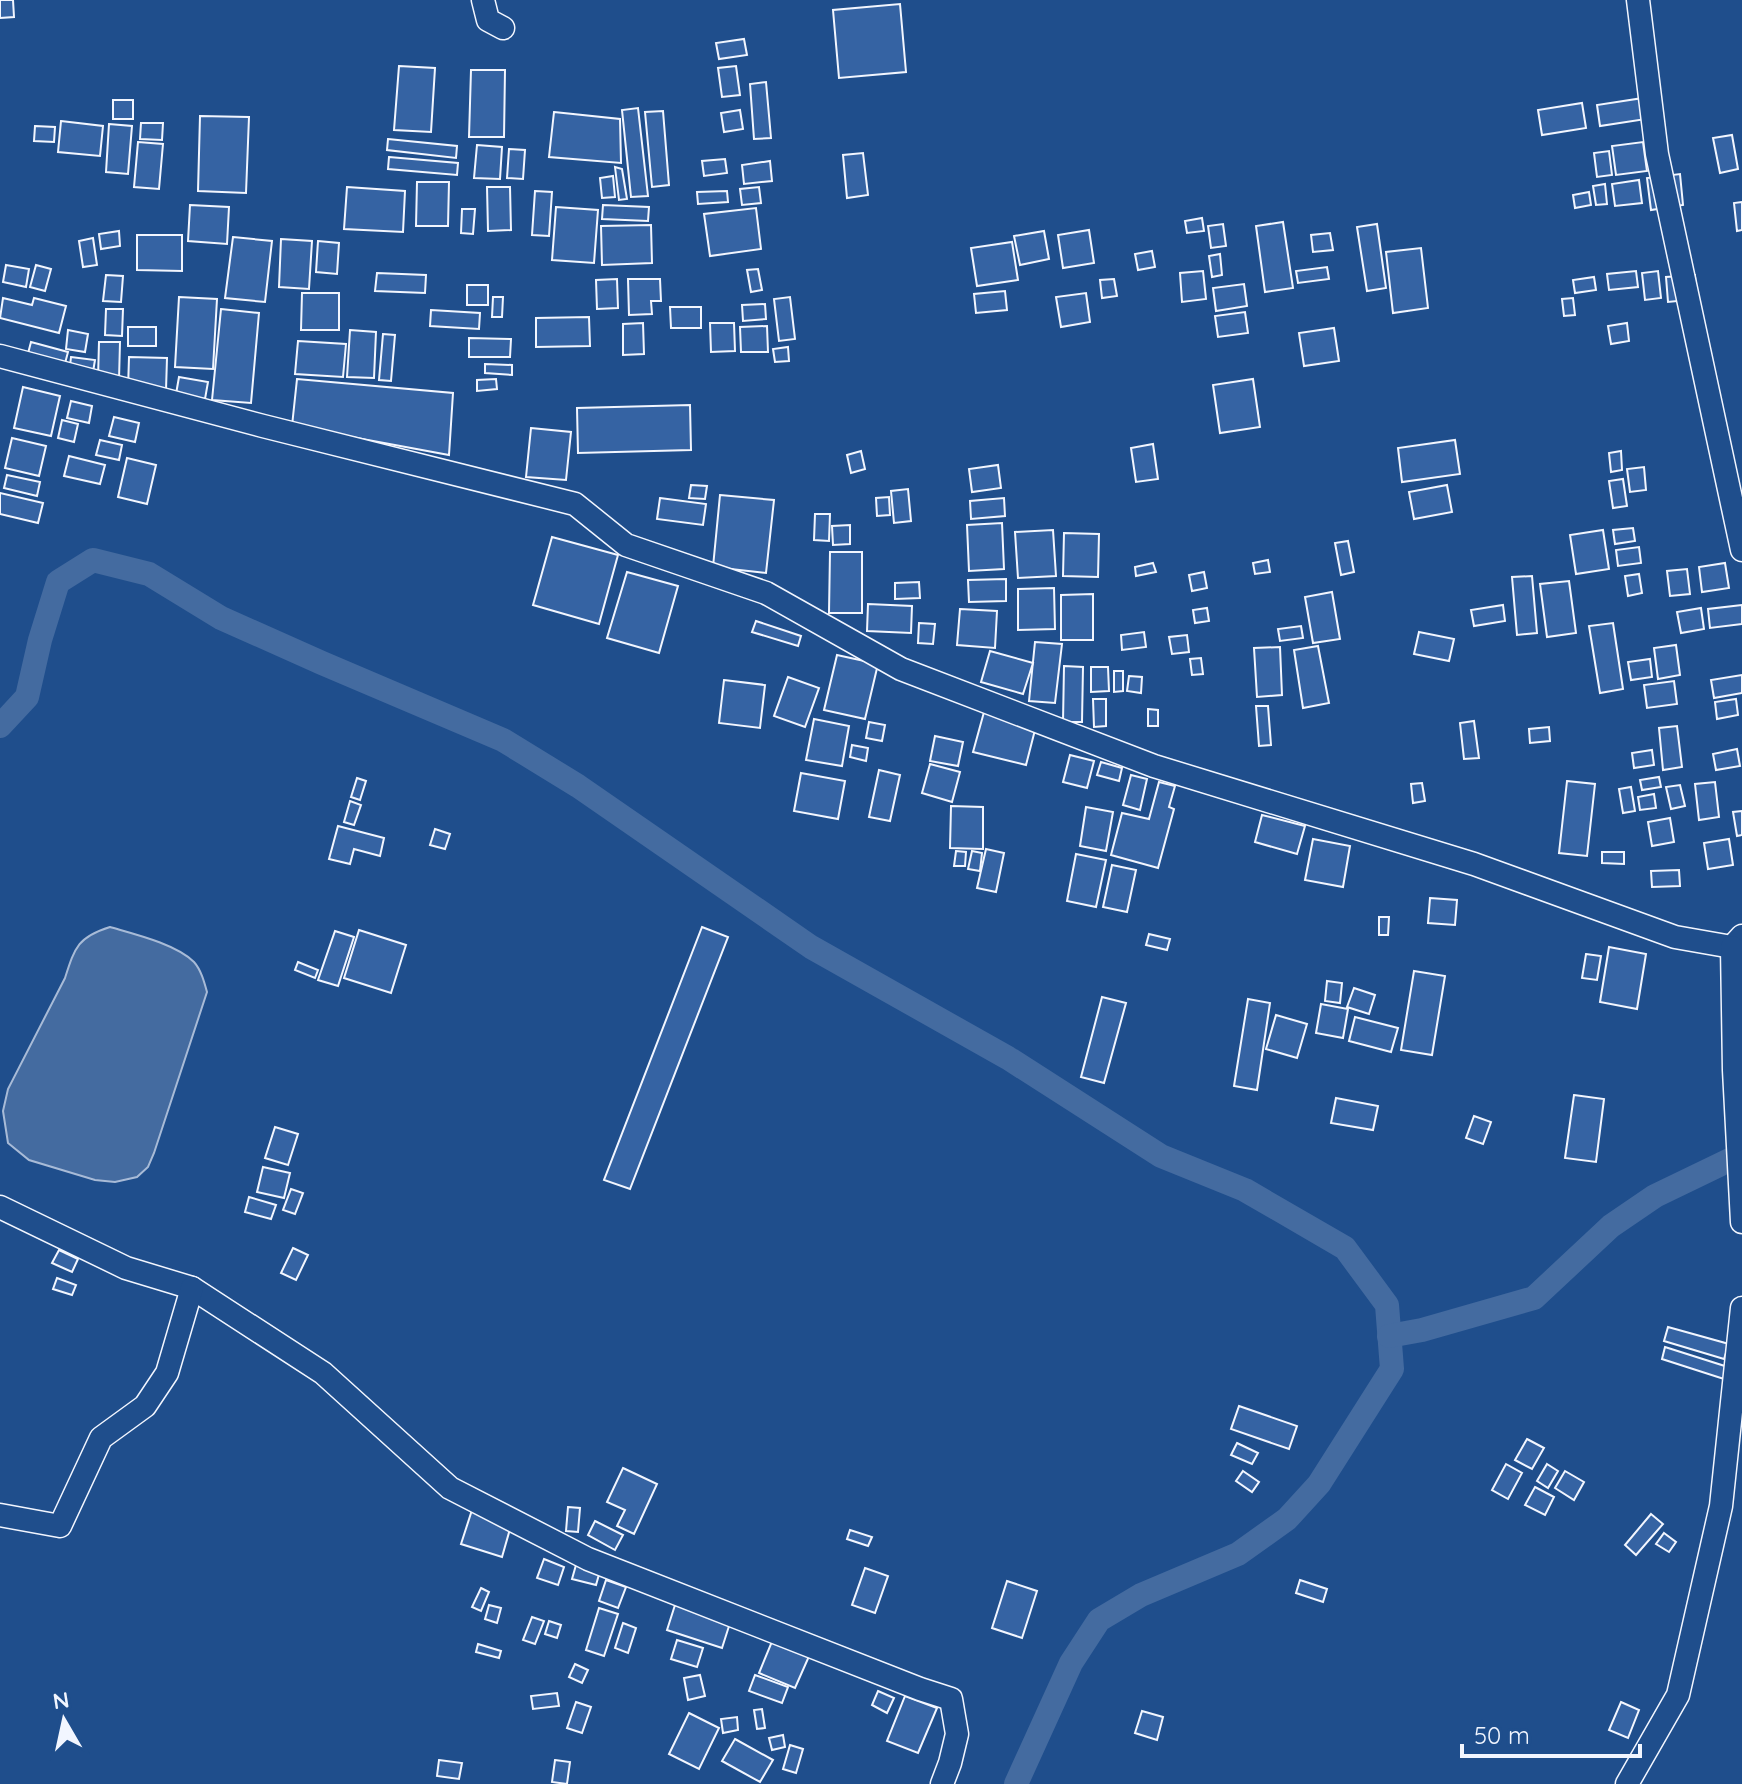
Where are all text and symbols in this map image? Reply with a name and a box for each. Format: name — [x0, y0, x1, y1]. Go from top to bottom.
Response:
north arrow — [24, 1680, 104, 1760]
text: N — [51, 1685, 71, 1715]
scale bar — [1462, 1708, 1640, 1758]
text: 50 m — [1474, 1720, 1530, 1750]

